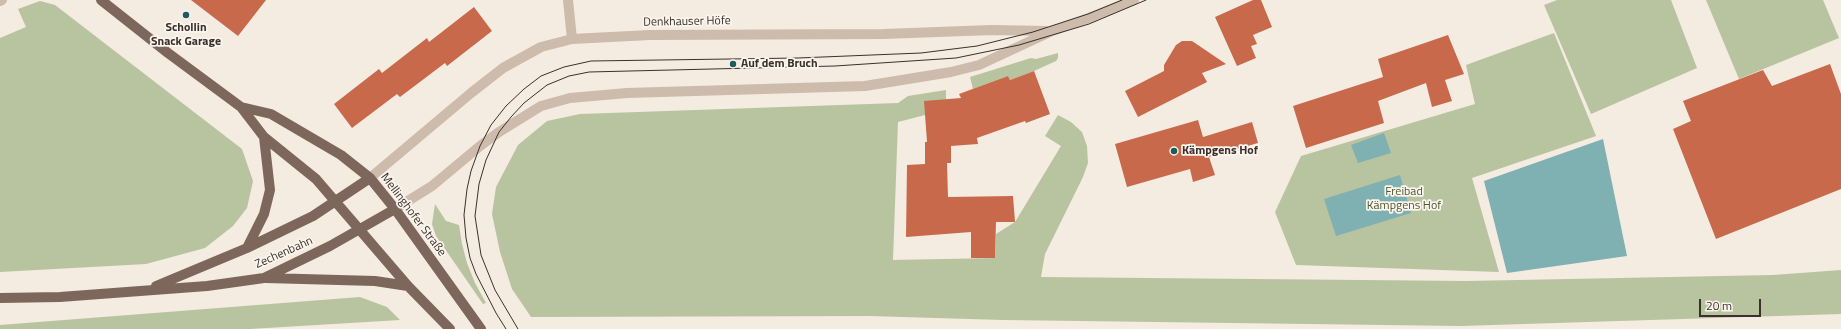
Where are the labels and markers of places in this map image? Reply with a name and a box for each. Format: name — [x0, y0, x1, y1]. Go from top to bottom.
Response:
marker: Schollin Snack Garage — [181, 10, 191, 20]
place label: Schollin Snack Garage — [151, 21, 221, 49]
place label: Auf dem Bruch — [741, 57, 818, 71]
marker: Auf dem Bruch — [728, 59, 738, 69]
place label: Kämpgens Hof — [1182, 144, 1258, 158]
marker: Kämpgens Hof — [1169, 146, 1179, 156]

